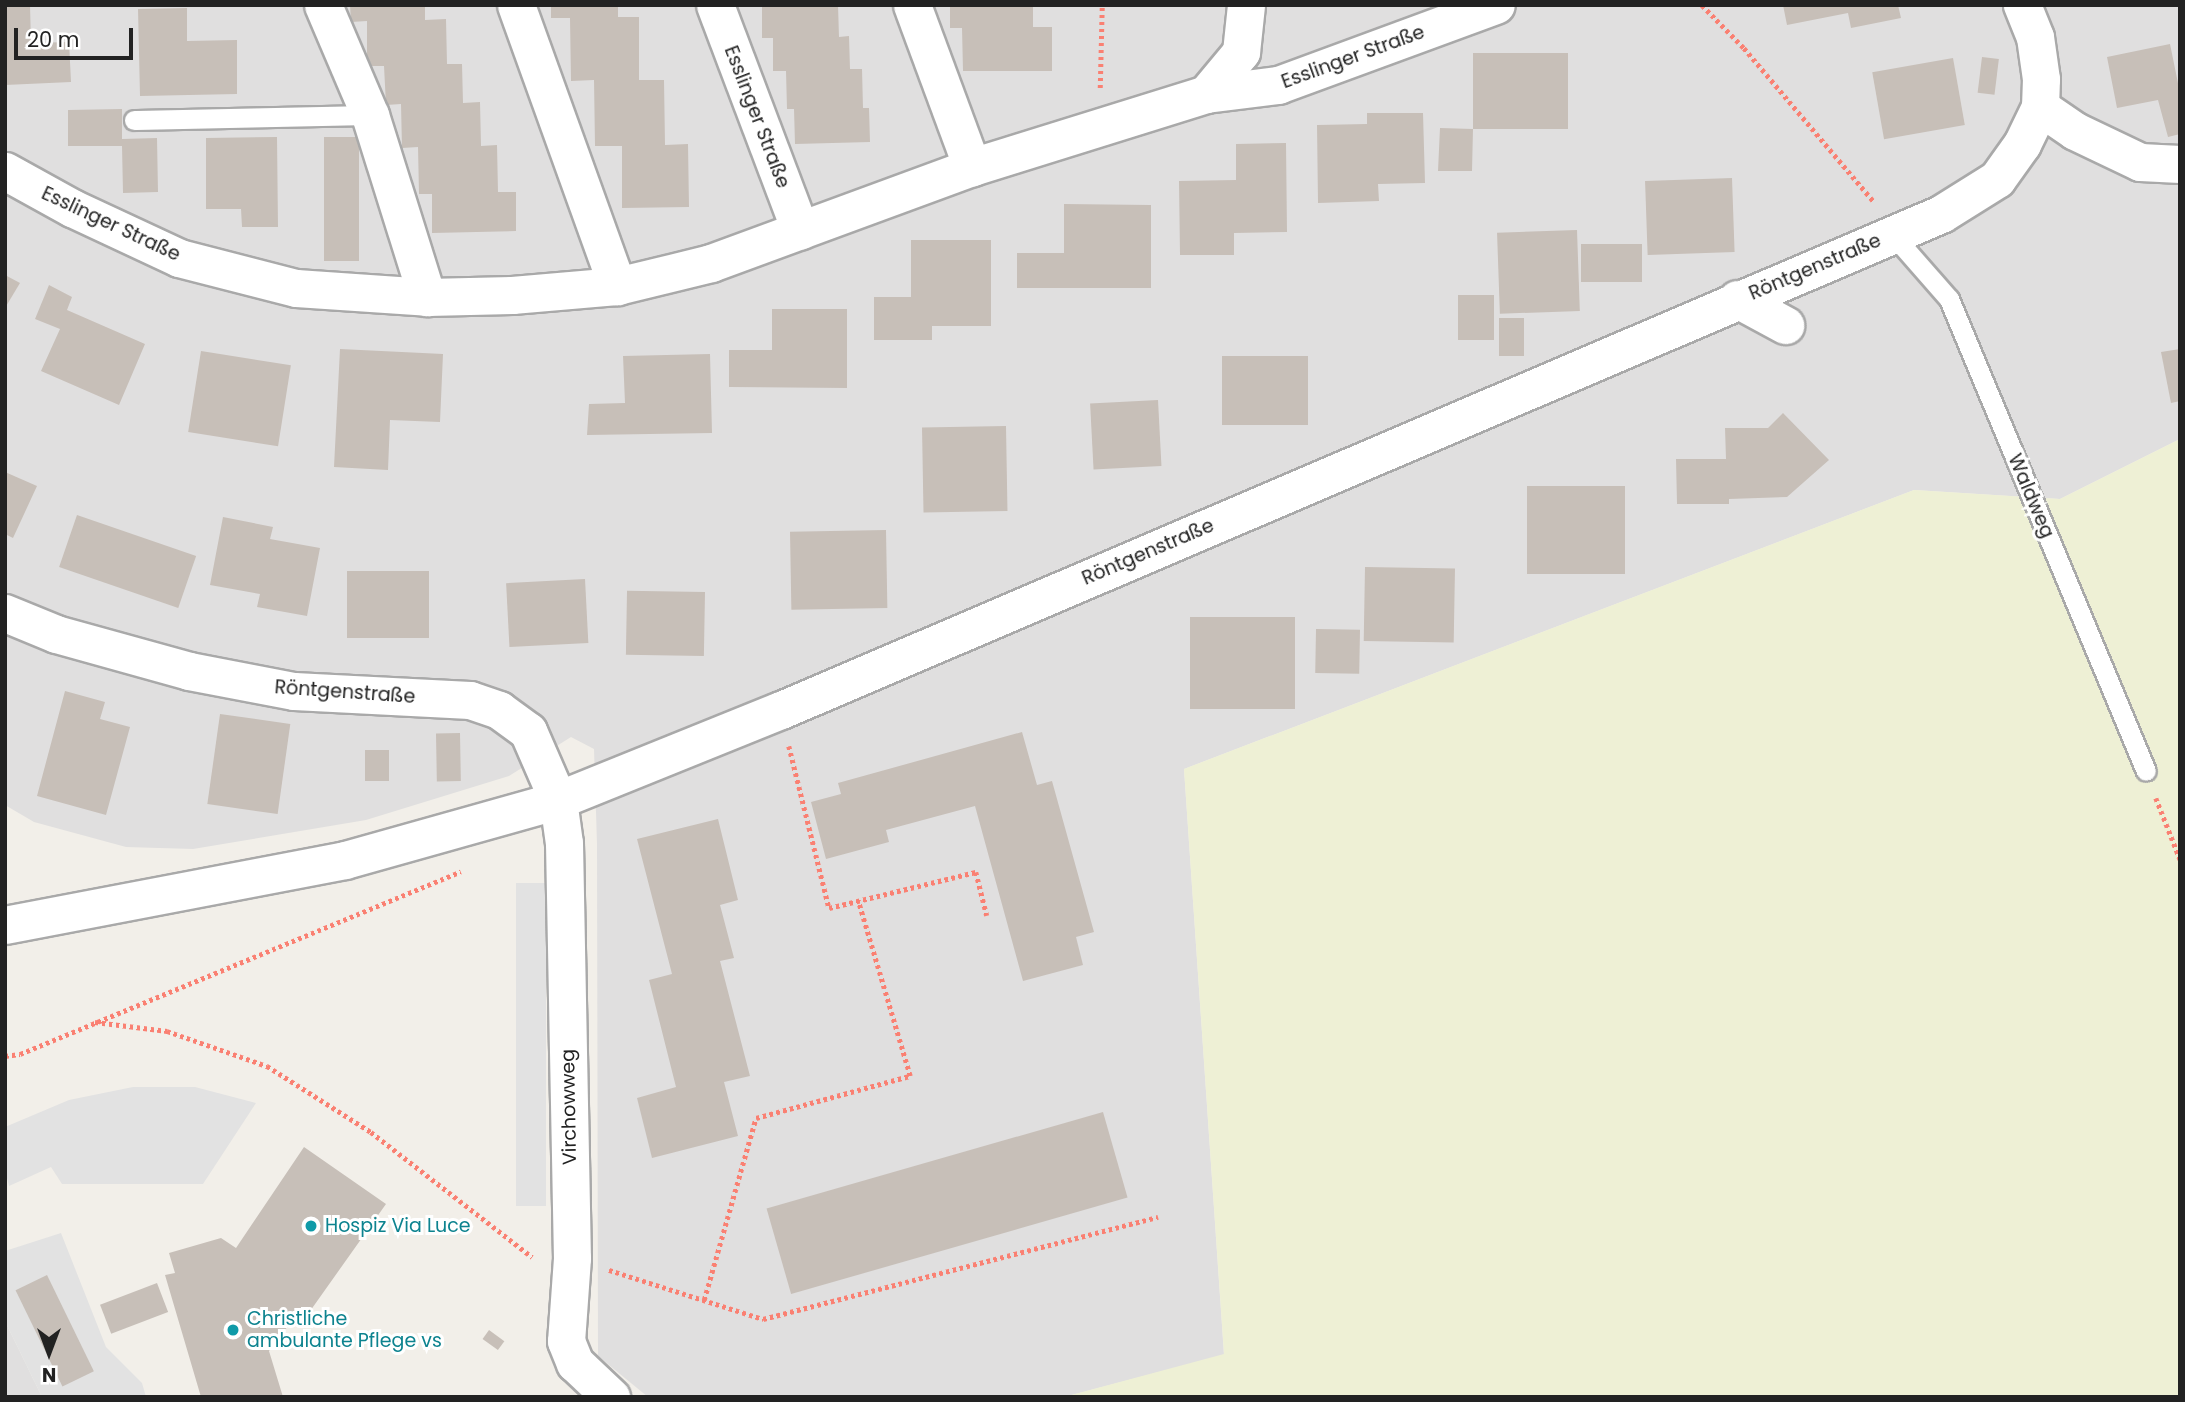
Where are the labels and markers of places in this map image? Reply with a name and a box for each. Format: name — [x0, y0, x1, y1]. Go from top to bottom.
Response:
place label: Hospiz Via Luce — [325, 1215, 471, 1237]
marker: Hospiz Via Luce — [303, 1218, 319, 1234]
place label: Christliche ambulante Pflege vs — [247, 1308, 442, 1352]
marker: Christliche ambulante Pflege vs — [225, 1322, 241, 1338]

